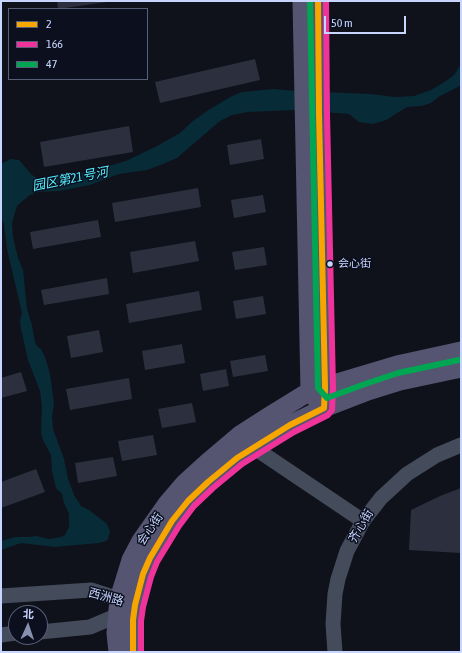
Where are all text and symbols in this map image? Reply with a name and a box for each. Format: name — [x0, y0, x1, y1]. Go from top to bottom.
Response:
legend — [8, 8, 148, 80]
scale bar — [326, 8, 408, 34]
text: 50 m — [331, 16, 353, 30]
text: 2 — [46, 17, 52, 31]
text: 166 — [46, 37, 63, 51]
text: 47 — [46, 57, 57, 71]
water label: 园区第21号河 — [31, 164, 109, 194]
place label: 会心街 — [338, 257, 371, 271]
marker: 会心街 — [325, 259, 335, 269]
street label: 齐心街 — [346, 507, 376, 545]
street label: 会心街 — [134, 510, 166, 548]
street label: 西洲路 — [87, 585, 125, 609]
north arrow — [8, 605, 48, 645]
text: 北 — [23, 608, 34, 620]

